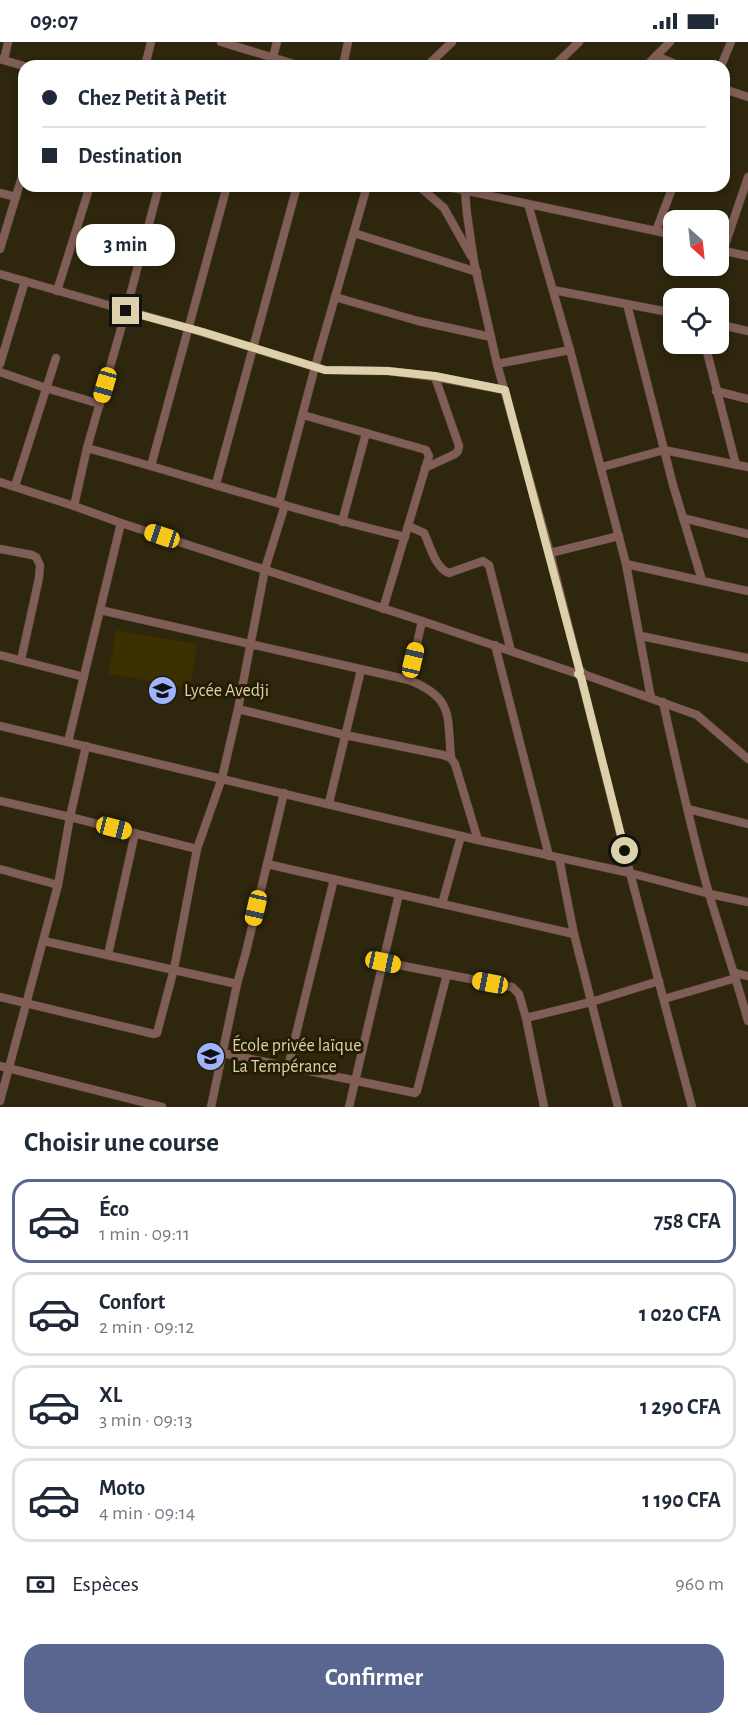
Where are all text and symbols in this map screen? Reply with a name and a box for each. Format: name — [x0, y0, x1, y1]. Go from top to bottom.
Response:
text: 09:07 — [30, 10, 78, 32]
text: Chez Petit à Petit — [78, 87, 226, 109]
text: Destination — [78, 145, 182, 167]
north arrow — [663, 210, 729, 276]
map controls — [663, 210, 729, 354]
callout: 3 min — [76, 224, 176, 266]
text: 3 min — [104, 235, 147, 255]
button: locate — [663, 288, 729, 354]
route end — [112, 297, 139, 324]
car — [91, 365, 119, 405]
car — [142, 522, 182, 550]
car — [400, 640, 426, 680]
school or university icon: Lycée Avedji — [147, 675, 179, 707]
place label: Lycée Avedji — [184, 682, 269, 700]
car — [94, 815, 134, 841]
route start — [611, 837, 638, 864]
car — [243, 888, 269, 928]
car — [364, 949, 402, 975]
car — [471, 971, 509, 995]
place label: École privée laïque La Tempérance — [232, 1034, 362, 1076]
school or university icon: École privée laïque La Tempérance — [195, 1040, 227, 1072]
text: Choisir une course — [24, 1129, 219, 1156]
icon: car — [27, 1194, 81, 1248]
text: Éco — [99, 1198, 129, 1220]
text: 758 CFA — [654, 1210, 721, 1232]
text: 1 min · 09:11 — [99, 1224, 190, 1244]
icon: car — [27, 1287, 81, 1341]
text: Confort — [99, 1291, 165, 1313]
text: 1 020 CFA — [639, 1303, 721, 1325]
text: 2 min · 09:12 — [99, 1317, 194, 1337]
icon: car — [27, 1380, 81, 1434]
text: XL — [99, 1384, 122, 1406]
text: 1 290 CFA — [640, 1396, 721, 1418]
text: 3 min · 09:13 — [99, 1410, 193, 1430]
icon: car — [27, 1473, 81, 1527]
text: Moto — [99, 1477, 145, 1499]
text: 1 190 CFA — [642, 1489, 721, 1511]
text: 4 min · 09:14 — [99, 1503, 195, 1523]
icon: cash — [24, 1568, 57, 1601]
text: Espèces — [72, 1573, 139, 1595]
text: 960 m — [675, 1574, 724, 1594]
button: Confirmer — [24, 1644, 724, 1713]

